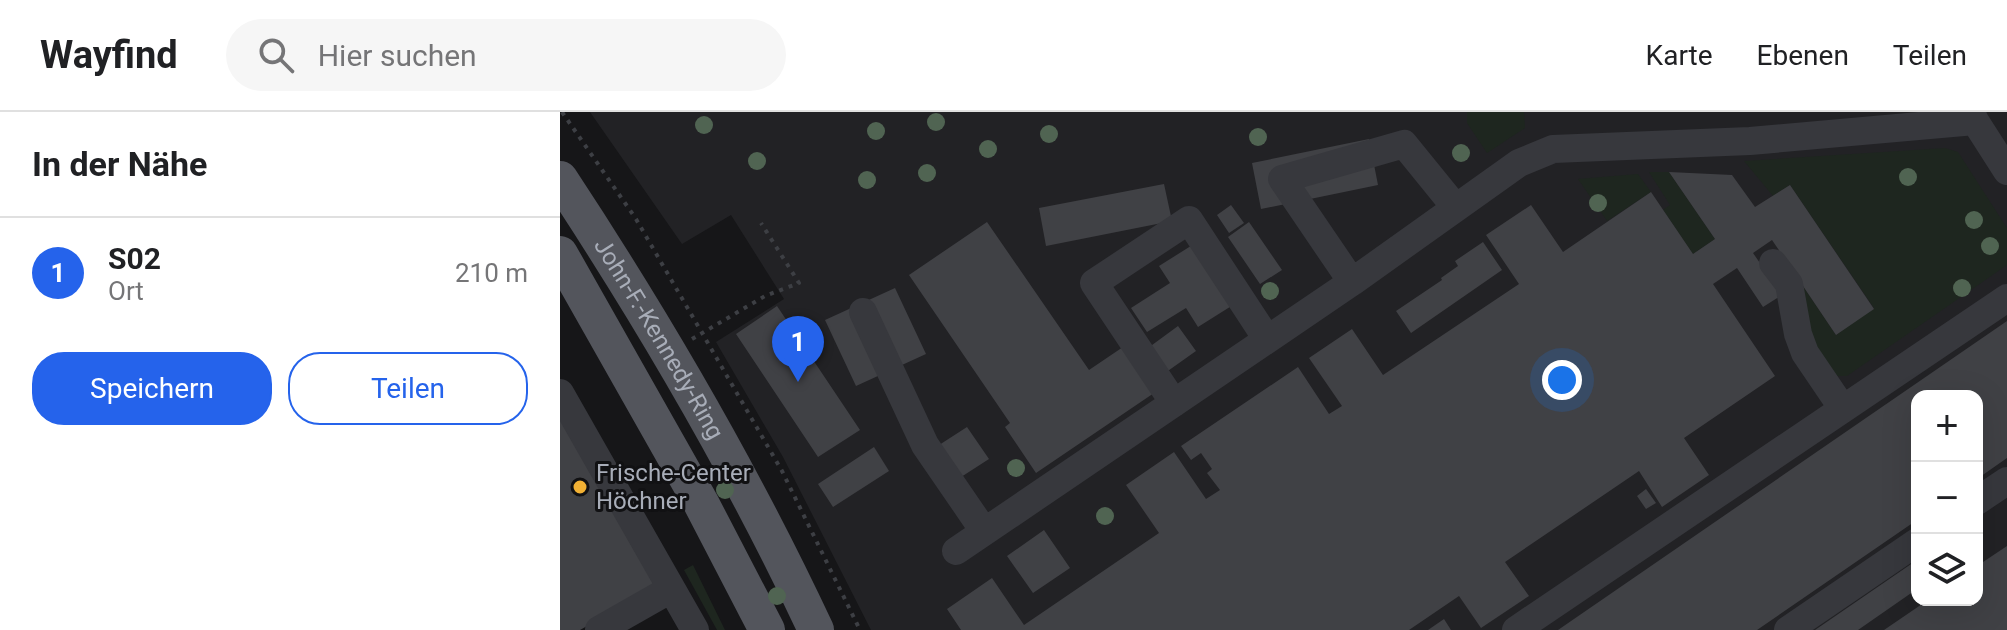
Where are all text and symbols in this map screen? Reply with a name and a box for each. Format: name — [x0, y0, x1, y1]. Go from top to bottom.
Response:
search box — [226, 19, 786, 91]
text: Wayfind — [40, 33, 178, 77]
icon: search — [254, 33, 298, 77]
text: Hier suchen — [318, 38, 477, 73]
text: Karte — [1646, 39, 1713, 72]
text: Ebenen — [1757, 39, 1849, 72]
text: Teilen — [1893, 39, 1967, 72]
text: In der Nähe — [32, 144, 207, 184]
street label: John-F.-Kennedy-Ring — [588, 233, 730, 444]
text: S02 — [108, 241, 161, 276]
text: 1 — [51, 258, 65, 288]
text: 210 m — [455, 258, 528, 288]
text: Ort — [108, 276, 144, 306]
pin: 1 — [772, 316, 824, 382]
button: Speichern — [32, 352, 272, 425]
button: Teilen — [288, 352, 528, 425]
your location — [1542, 360, 1582, 400]
map controls — [1911, 390, 1983, 606]
button: + — [1911, 390, 1983, 462]
place label: Frische-Center Höchner — [596, 459, 751, 515]
button: − — [1911, 462, 1983, 534]
marker: Frische-Center Höchner — [571, 478, 589, 496]
button: layers — [1911, 534, 1983, 606]

